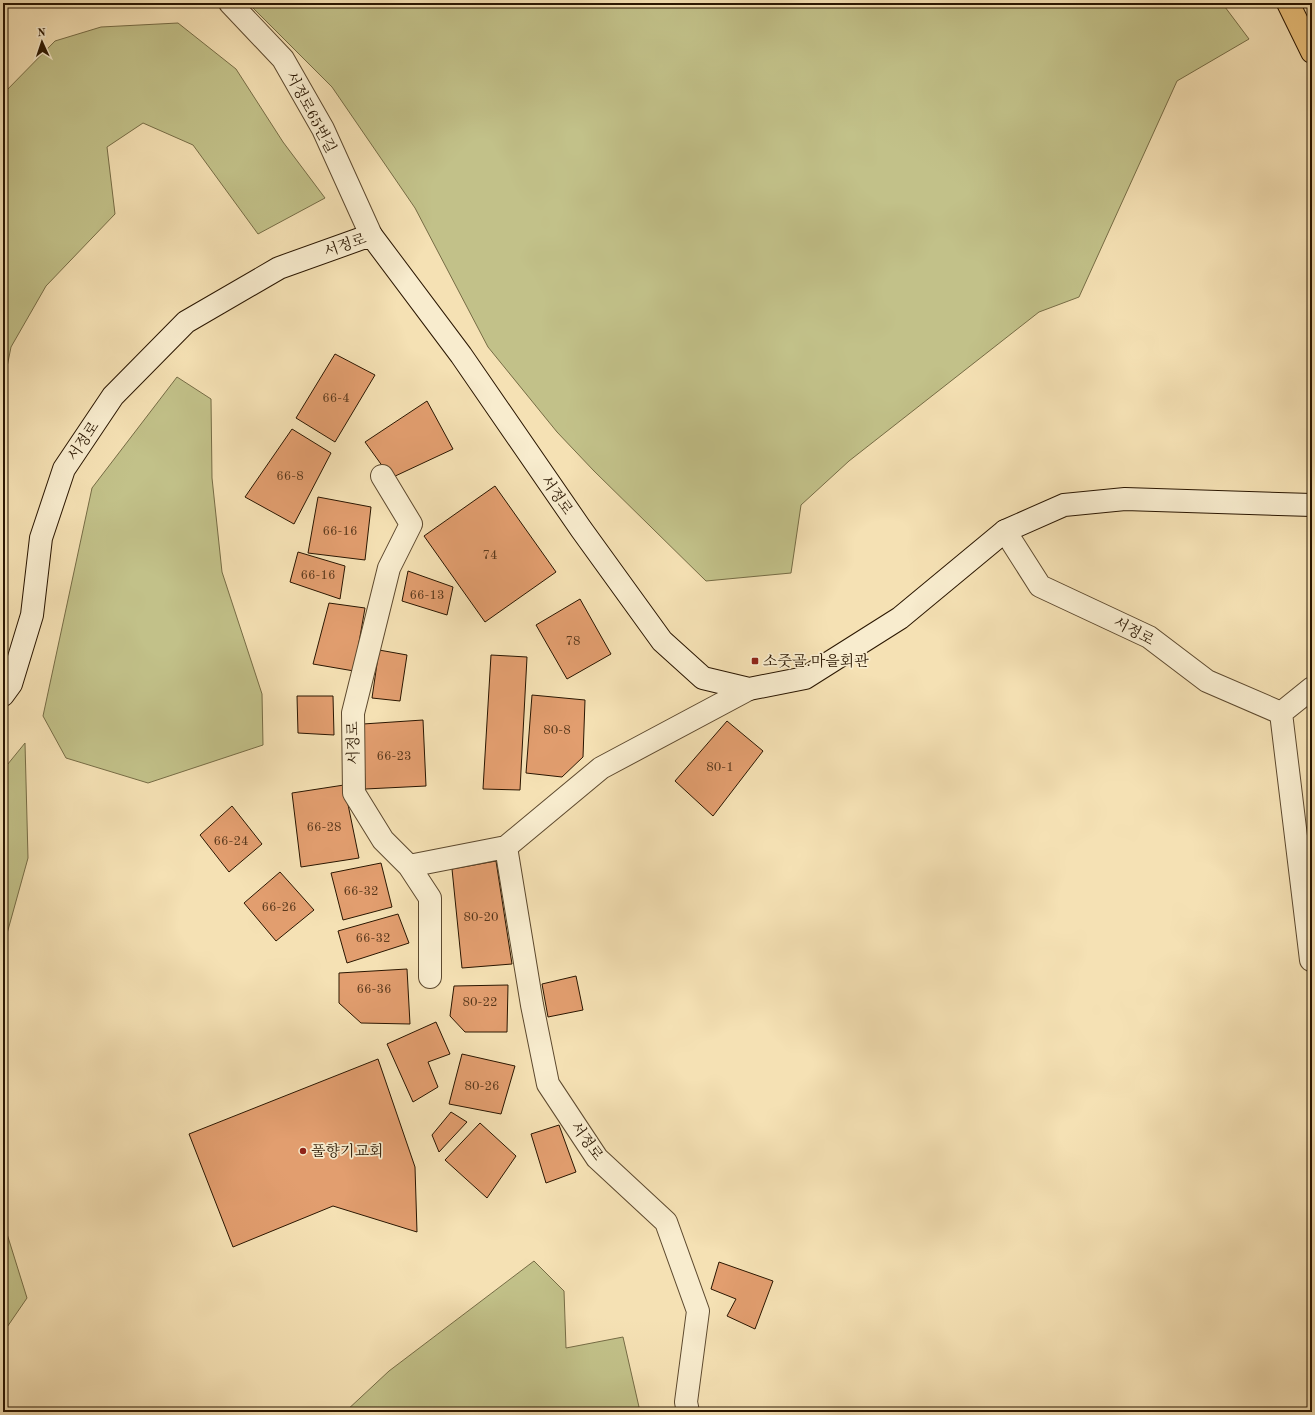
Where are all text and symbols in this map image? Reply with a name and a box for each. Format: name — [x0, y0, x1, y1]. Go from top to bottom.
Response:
north arrow — [22, 22, 62, 62]
text: N — [37, 28, 47, 39]
street label: 서정로65번길 — [282, 69, 339, 156]
street label: 서정로 — [322, 230, 369, 261]
house number: 66-4 — [322, 392, 350, 405]
street label: 서정로 — [64, 418, 103, 464]
house number: 66-8 — [276, 470, 304, 483]
street label: 서정로 — [537, 473, 576, 518]
house number: 66-16 — [323, 525, 357, 538]
house number: 74 — [482, 549, 498, 562]
house number: 66-16 — [301, 569, 335, 582]
house number: 66-13 — [410, 589, 444, 602]
street label: 서정로 — [1111, 614, 1157, 649]
house number: 78 — [565, 635, 581, 648]
place label: 소줏골.마을회관 — [763, 653, 869, 670]
marker: 소줏골.마을회관 — [750, 656, 760, 666]
street label: 서정로 — [345, 721, 362, 765]
house number: 80-8 — [543, 724, 571, 737]
house number: 66-23 — [377, 750, 411, 763]
house number: 80-1 — [706, 761, 734, 774]
house number: 66-28 — [307, 821, 341, 834]
house number: 66-24 — [214, 835, 248, 848]
house number: 66-32 — [344, 885, 378, 898]
house number: 66-26 — [262, 901, 296, 914]
house number: 80-20 — [464, 911, 498, 924]
house number: 66-32 — [356, 932, 390, 945]
house number: 66-36 — [357, 983, 391, 996]
house number: 80-22 — [463, 996, 497, 1009]
house number: 80-26 — [465, 1080, 499, 1093]
street label: 서정로 — [567, 1119, 607, 1164]
place label: 풀향기교회 — [311, 1143, 383, 1160]
marker: 풀향기교회 — [298, 1146, 308, 1156]

